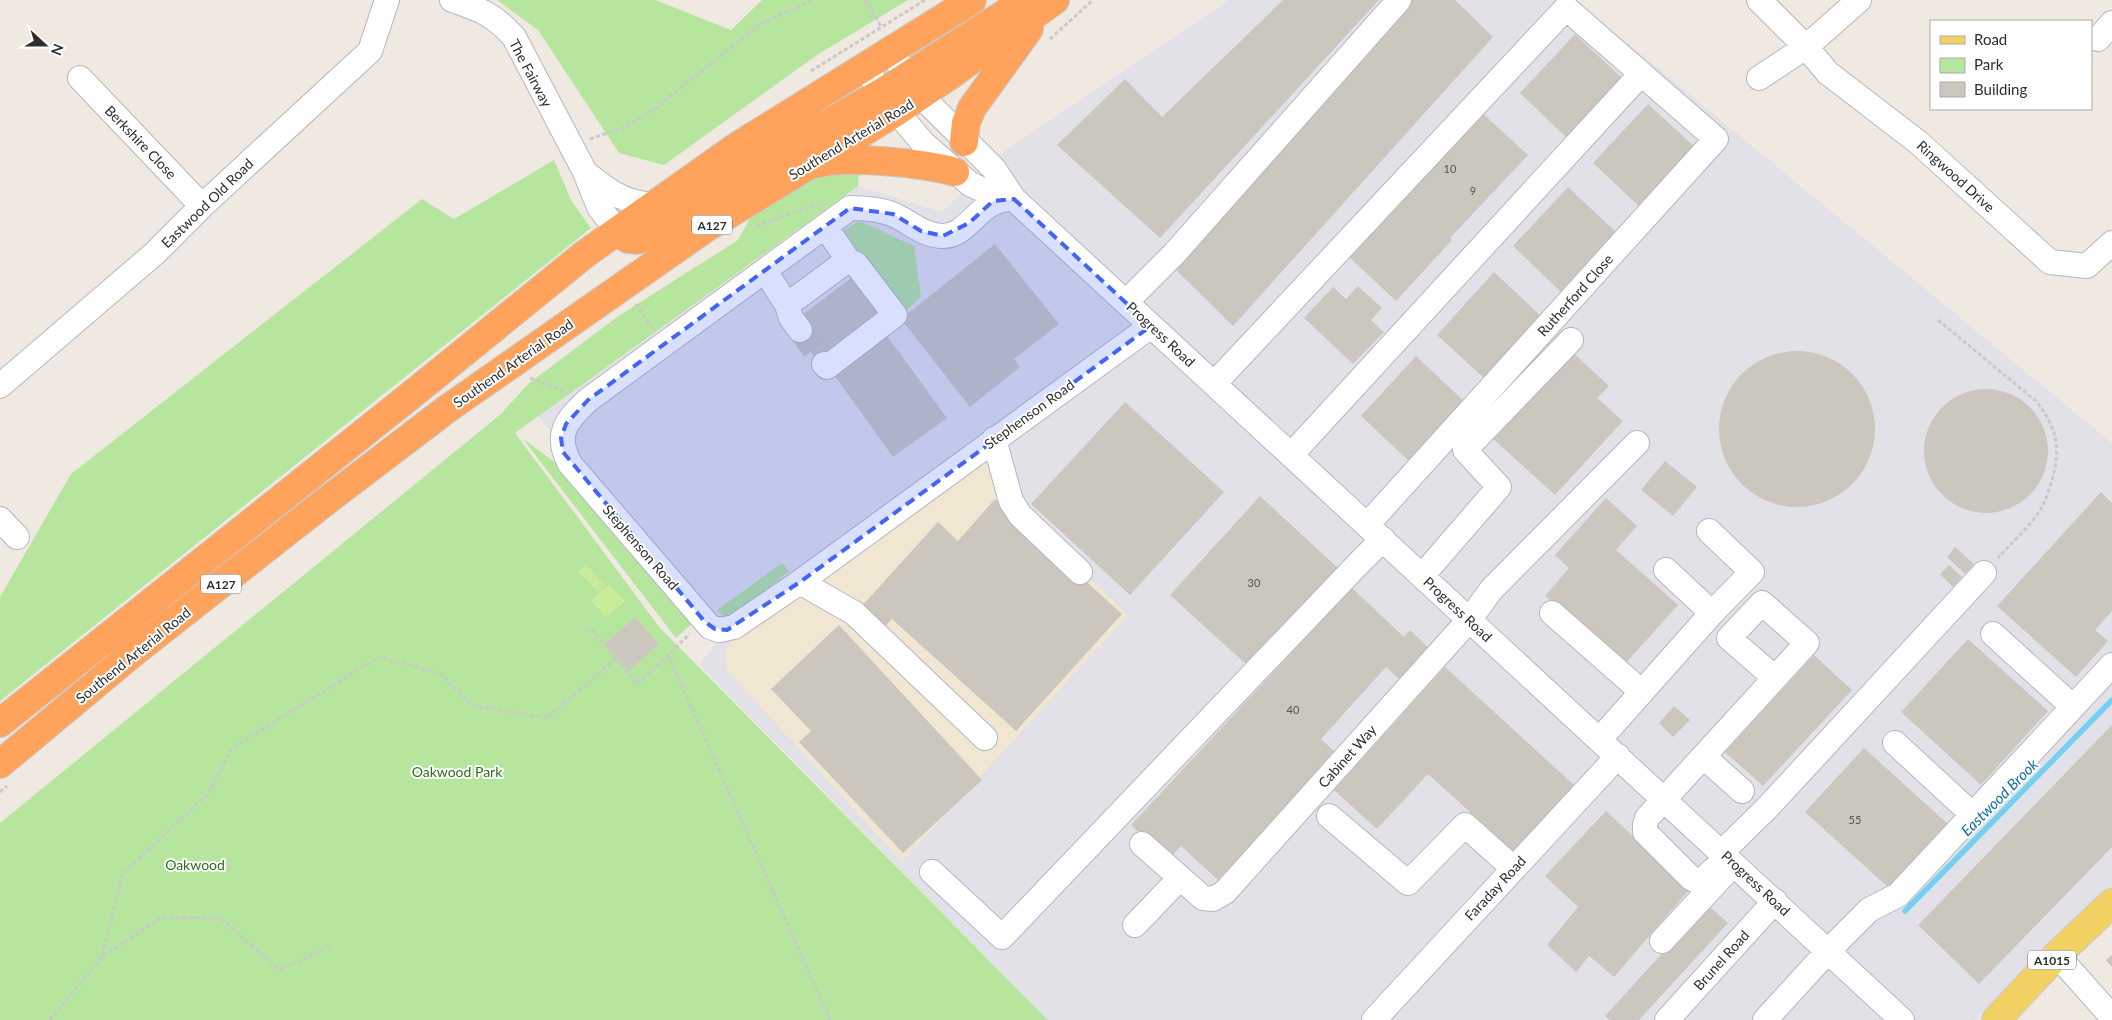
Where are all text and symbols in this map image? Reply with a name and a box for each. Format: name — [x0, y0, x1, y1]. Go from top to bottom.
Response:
north arrow — [20, 20, 70, 70]
legend — [1930, 20, 2092, 110]
text: Road — [1974, 30, 2007, 48]
street label: The Fairway — [506, 36, 556, 110]
text: N — [48, 42, 67, 58]
text: Park — [1974, 55, 2004, 73]
text: Building — [1974, 80, 2027, 98]
street label: Southend Arterial Road — [786, 95, 916, 183]
street label: Berkshire Close — [102, 102, 180, 182]
street label: Ringwood Drive — [1914, 137, 1998, 215]
street label: Eastwood Old Road — [158, 155, 256, 251]
house number: 10 — [1444, 162, 1457, 175]
house number: 9 — [1470, 184, 1476, 197]
road number: A127 — [692, 216, 732, 234]
street label: Rutherford Close — [1534, 250, 1616, 340]
street label: Progress Road — [1123, 298, 1199, 370]
street label: Southend Arterial Road — [450, 315, 576, 411]
street label: Stephenson Road — [981, 376, 1077, 452]
street label: Stephenson Road — [599, 501, 683, 593]
street label: Progress Road — [1420, 573, 1496, 645]
road number: A127 — [201, 574, 241, 594]
house number: 30 — [1248, 576, 1261, 589]
street label: Southend Arterial Road — [72, 604, 194, 706]
house number: 40 — [1287, 703, 1300, 716]
street label: Cabinet Way — [1314, 720, 1380, 791]
water label: Eastwood Brook — [1957, 754, 2042, 839]
park label: Oakwood Park — [412, 763, 503, 780]
house number: 55 — [1849, 813, 1861, 826]
street label: Progress Road — [1718, 847, 1794, 919]
street label: Faraday Road — [1461, 852, 1529, 924]
park label: Oakwood — [165, 856, 225, 873]
street label: Brunel Road — [1690, 926, 1752, 994]
road number: A1015 — [2028, 950, 2076, 970]

